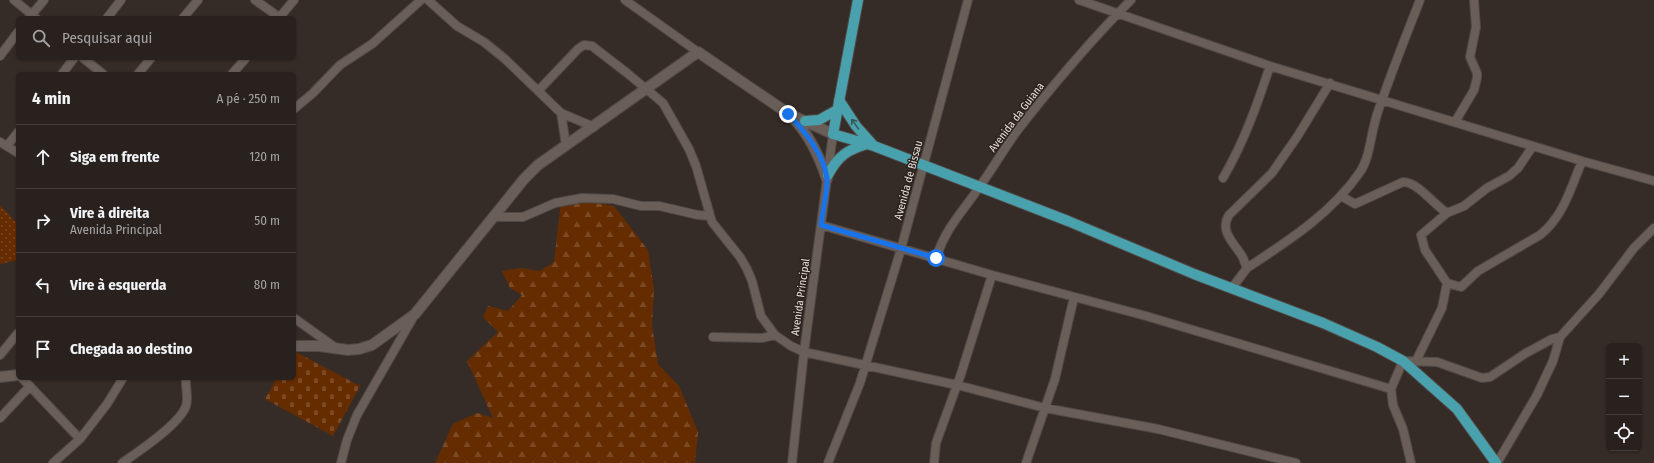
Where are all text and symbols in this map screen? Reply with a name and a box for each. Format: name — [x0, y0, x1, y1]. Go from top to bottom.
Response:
search box — [16, 16, 296, 60]
icon: search — [30, 27, 52, 49]
text: Pesquisar aqui — [62, 29, 152, 47]
street label: Avenida da Guiana — [986, 80, 1047, 155]
text: 4 min — [32, 88, 71, 109]
text: A pé · 250 m — [216, 91, 280, 106]
route end — [779, 105, 797, 123]
one-way arrow — [851, 119, 859, 130]
street label: Avenida de Bissau — [892, 139, 925, 221]
icon: ahead — [32, 146, 54, 168]
text: Siga em frente — [70, 148, 160, 166]
text: 120 m — [249, 149, 280, 164]
text: Vire à direita — [70, 204, 149, 222]
icon: right — [32, 210, 54, 232]
text: 50 m — [254, 213, 280, 228]
text: Avenida Principal — [70, 222, 162, 237]
route start — [927, 249, 945, 267]
street label: Avenida Principal — [789, 258, 812, 337]
icon: left — [32, 274, 54, 296]
text: Vire à esquerda — [70, 276, 167, 294]
text: 80 m — [254, 277, 280, 292]
icon: arrive — [32, 338, 54, 360]
text: Chegada ao destino — [70, 340, 192, 358]
map controls — [1606, 343, 1642, 451]
button: + — [1606, 343, 1642, 379]
button: − — [1606, 379, 1642, 415]
button: locate — [1606, 415, 1642, 451]

